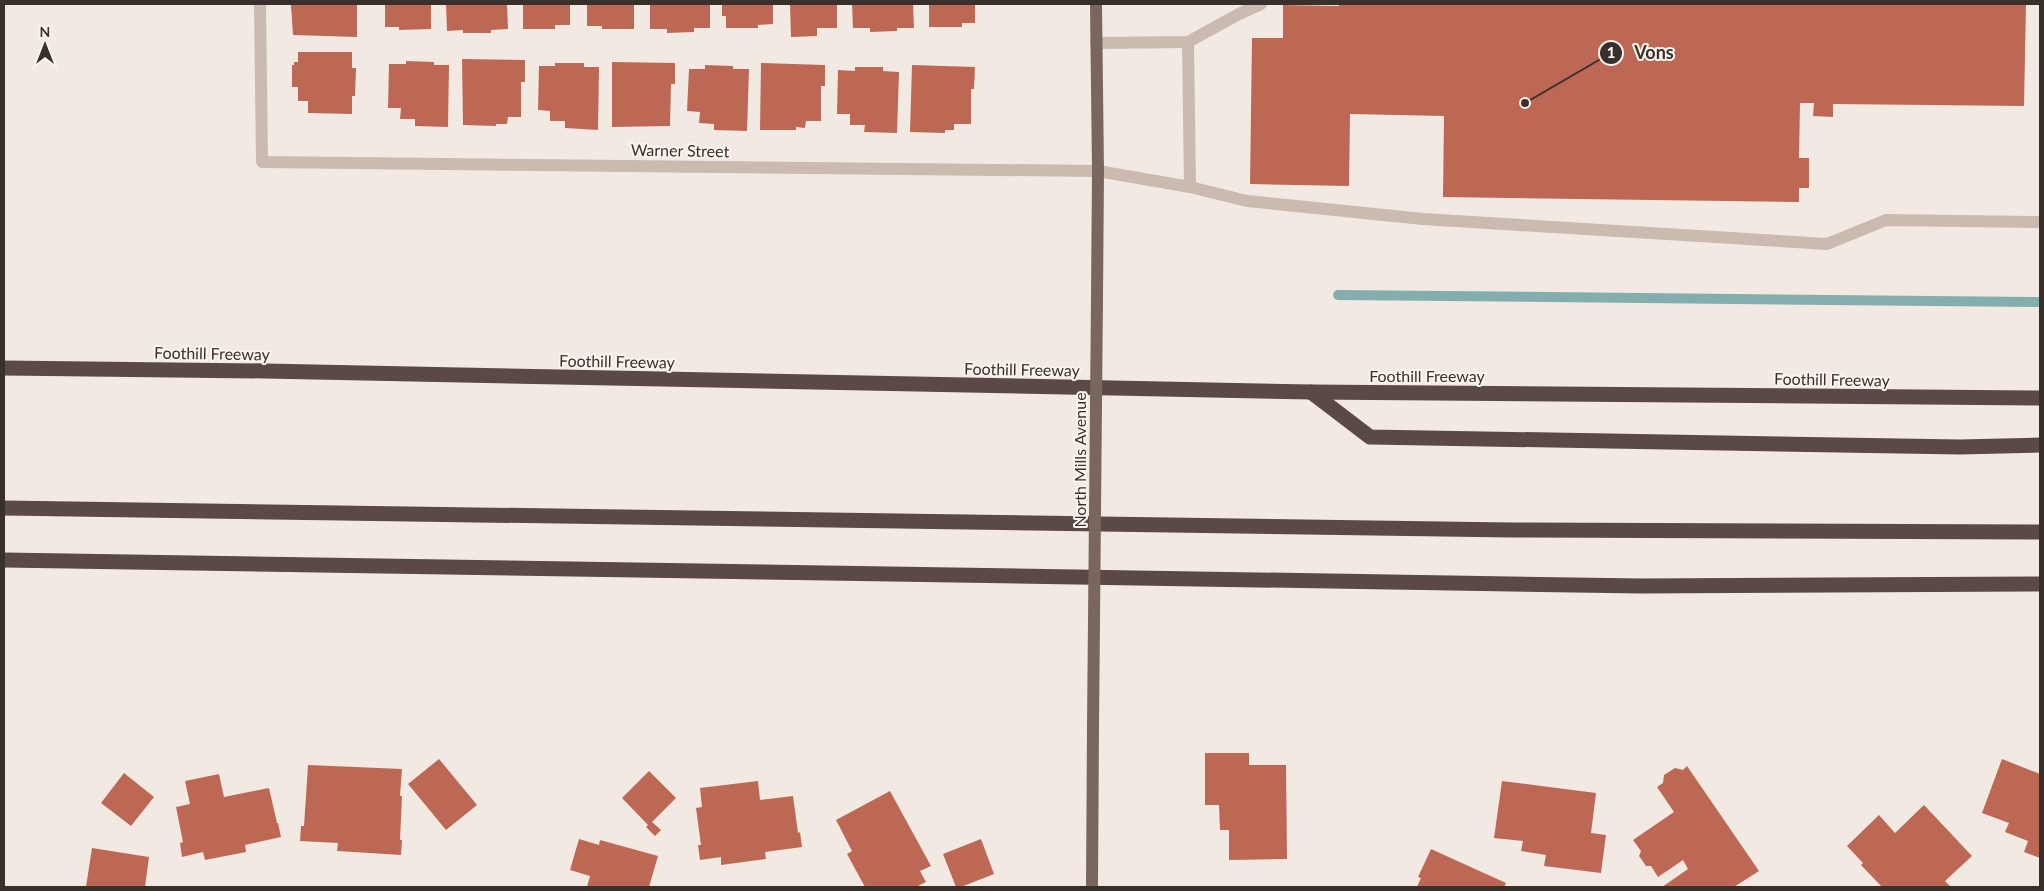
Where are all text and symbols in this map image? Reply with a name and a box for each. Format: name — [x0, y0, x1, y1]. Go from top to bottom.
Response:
north arrow — [20, 20, 70, 70]
text: N — [40, 23, 50, 40]
callout: Vons — [1599, 36, 1683, 69]
text: Vons — [1633, 41, 1674, 63]
text: 1 — [1607, 43, 1615, 61]
street label: Warner Street — [631, 140, 730, 160]
street label: Foothill Freeway — [154, 342, 271, 364]
street label: Foothill Freeway — [559, 350, 676, 372]
street label: Foothill Freeway — [964, 358, 1081, 380]
street label: Foothill Freeway — [1369, 366, 1486, 385]
street label: Foothill Freeway — [1774, 368, 1891, 390]
street label: North Mills Avenue — [1070, 392, 1089, 528]

